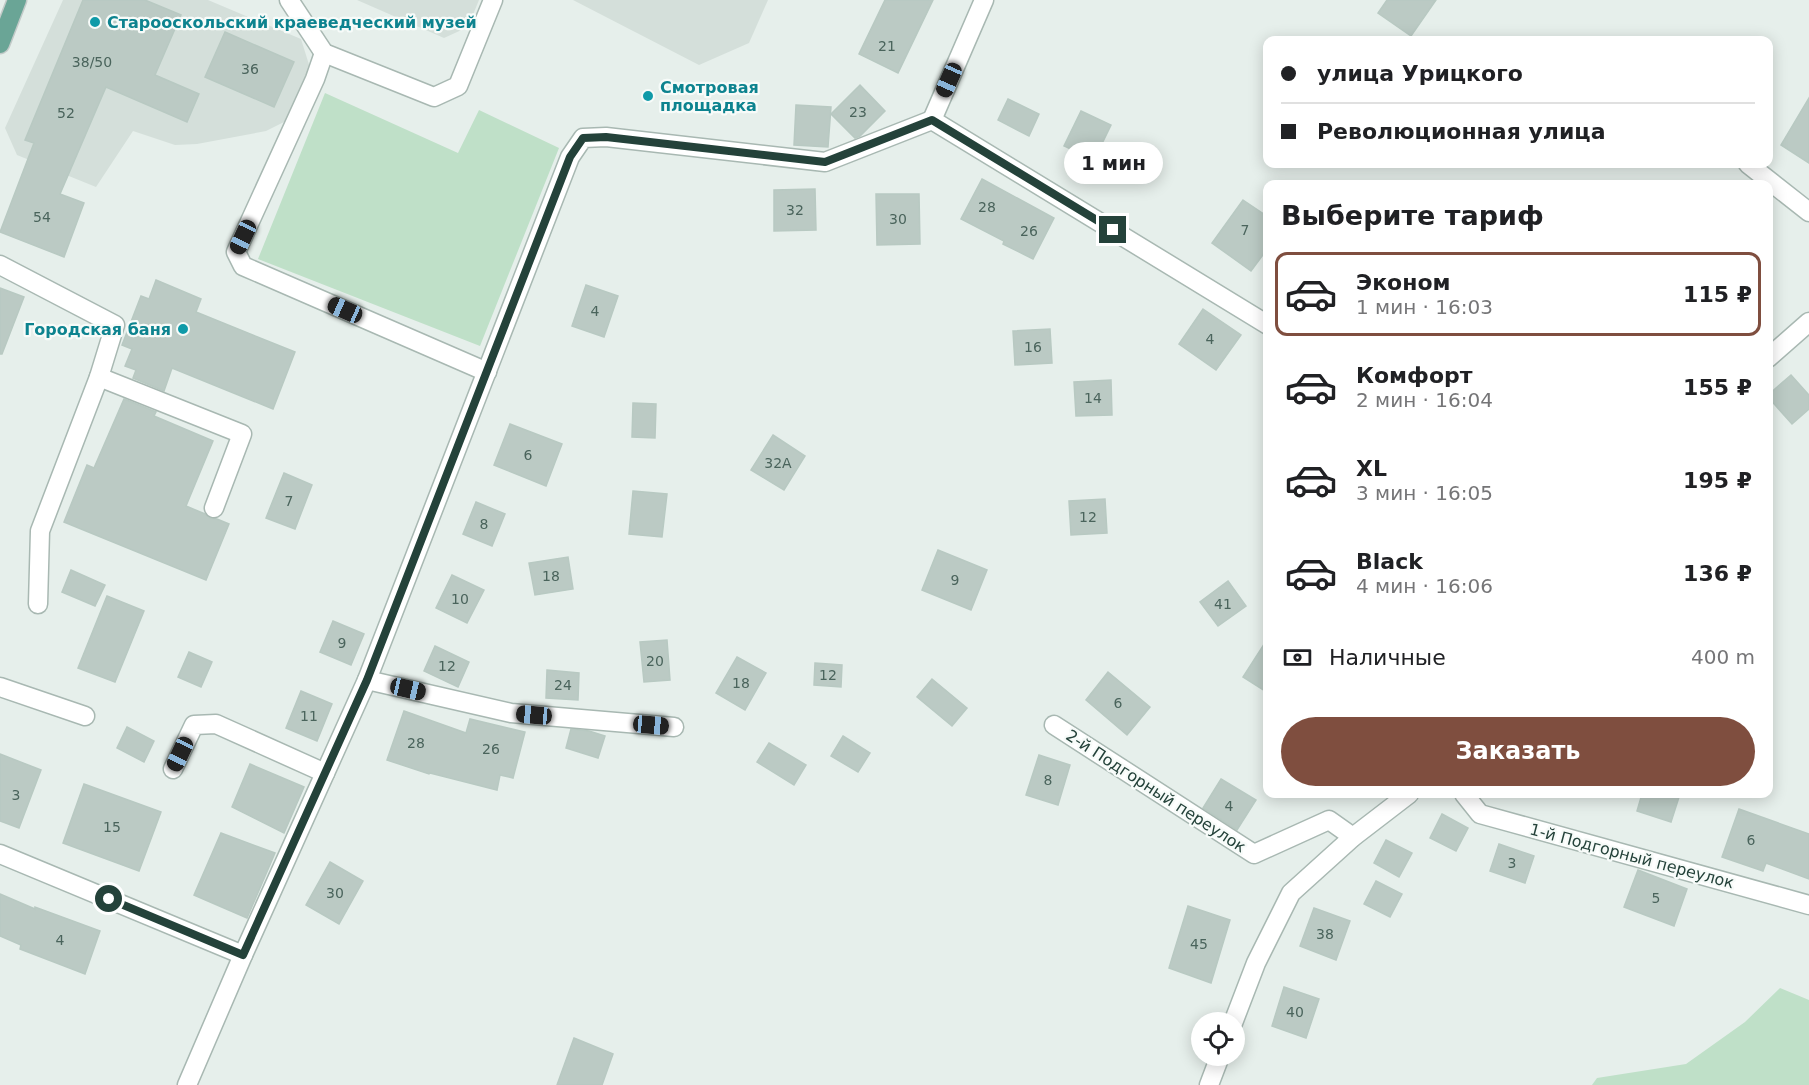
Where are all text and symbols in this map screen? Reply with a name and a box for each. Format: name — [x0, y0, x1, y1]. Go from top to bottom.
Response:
place label: Старооскольский краеведческий музей — [107, 13, 477, 32]
marker: Старооскольский краеведческий музей — [88, 15, 102, 29]
house number: 21 — [878, 38, 896, 54]
house number: 38/50 — [72, 54, 112, 70]
car — [933, 60, 965, 100]
house number: 36 — [241, 61, 259, 77]
text: улица Урицкого — [1317, 61, 1523, 86]
place label: Смотровая площадка — [660, 78, 759, 115]
marker: Смотровая площадка — [641, 89, 655, 103]
house number: 23 — [849, 104, 867, 120]
house number: 52 — [57, 105, 75, 121]
text: Революционная улица — [1317, 119, 1605, 144]
callout: 1 мин — [1064, 143, 1162, 185]
text: 1 мин — [1081, 151, 1146, 175]
house number: 28 — [978, 199, 996, 215]
text: Выберите тариф — [1281, 200, 1544, 231]
house number: 32 — [786, 202, 804, 218]
house number: 54 — [33, 209, 51, 225]
house number: 30 — [889, 211, 907, 227]
route end — [1099, 216, 1126, 243]
car — [227, 217, 259, 257]
house number: 7 — [1241, 222, 1249, 238]
house number: 26 — [1020, 223, 1038, 239]
icon: car — [1284, 267, 1338, 321]
text: Эконом — [1356, 270, 1451, 295]
text: 115 ₽ — [1683, 282, 1752, 307]
car — [325, 294, 365, 326]
text: 1 мин · 16:03 — [1356, 295, 1493, 319]
house number: 4 — [591, 303, 600, 319]
place label: Городская баня — [24, 320, 171, 339]
marker: Городская баня — [176, 322, 190, 336]
house number: 4 — [1206, 331, 1215, 347]
house number: 16 — [1024, 339, 1042, 355]
icon: car — [1284, 360, 1338, 414]
text: Комфорт — [1356, 363, 1473, 388]
text: 155 ₽ — [1683, 375, 1752, 400]
text: 2 мин · 16:04 — [1356, 388, 1493, 412]
house number: 14 — [1084, 390, 1102, 406]
house number: 6 — [524, 447, 533, 463]
icon: car — [1284, 453, 1338, 507]
house number: 32А — [764, 455, 792, 471]
text: XL — [1356, 456, 1387, 481]
text: 195 ₽ — [1683, 468, 1752, 493]
text: 3 мин · 16:05 — [1356, 481, 1493, 505]
house number: 7 — [285, 493, 293, 509]
house number: 12 — [1079, 509, 1097, 525]
house number: 8 — [480, 516, 488, 532]
icon: car — [1284, 546, 1338, 600]
text: Black — [1356, 549, 1423, 574]
text: 136 ₽ — [1683, 561, 1752, 586]
house number: 18 — [542, 568, 560, 584]
house number: 9 — [951, 572, 959, 588]
text: 4 мин · 16:06 — [1356, 574, 1493, 598]
house number: 10 — [451, 591, 469, 607]
house number: 41 — [1214, 596, 1232, 612]
house number: 9 — [338, 635, 346, 651]
icon: cash — [1281, 641, 1314, 674]
text: Наличные — [1329, 645, 1446, 670]
text: 400 m — [1691, 645, 1755, 669]
house number: 20 — [646, 653, 664, 669]
house number: 12 — [438, 658, 456, 674]
house number: 12 — [819, 667, 837, 683]
house number: 18 — [732, 675, 750, 691]
car — [388, 676, 428, 702]
house number: 24 — [554, 677, 572, 693]
house number: 6 — [1114, 695, 1123, 711]
car — [515, 704, 553, 726]
house number: 11 — [300, 708, 318, 724]
car — [632, 714, 670, 736]
button: Заказать — [1281, 717, 1755, 786]
street label: 2-й Подгорный переулок — [1062, 726, 1250, 857]
car — [164, 734, 196, 774]
house number: 28 — [407, 735, 425, 751]
house number: 26 — [482, 741, 500, 757]
house number: 8 — [1044, 772, 1052, 788]
house number: 3 — [12, 787, 20, 803]
house number: 4 — [1225, 798, 1234, 814]
house number: 15 — [103, 819, 121, 835]
street label: 1-й Подгорный переулок — [1528, 820, 1737, 893]
house number: 6 — [1747, 832, 1756, 848]
house number: 3 — [1508, 855, 1516, 871]
route start — [95, 885, 122, 912]
house number: 30 — [326, 885, 344, 901]
house number: 5 — [1652, 890, 1660, 906]
house number: 38 — [1316, 926, 1334, 942]
house number: 4 — [56, 932, 65, 948]
house number: 45 — [1190, 936, 1208, 952]
house number: 40 — [1286, 1004, 1304, 1020]
map controls — [1191, 1012, 1245, 1066]
button: locate — [1191, 1012, 1245, 1066]

